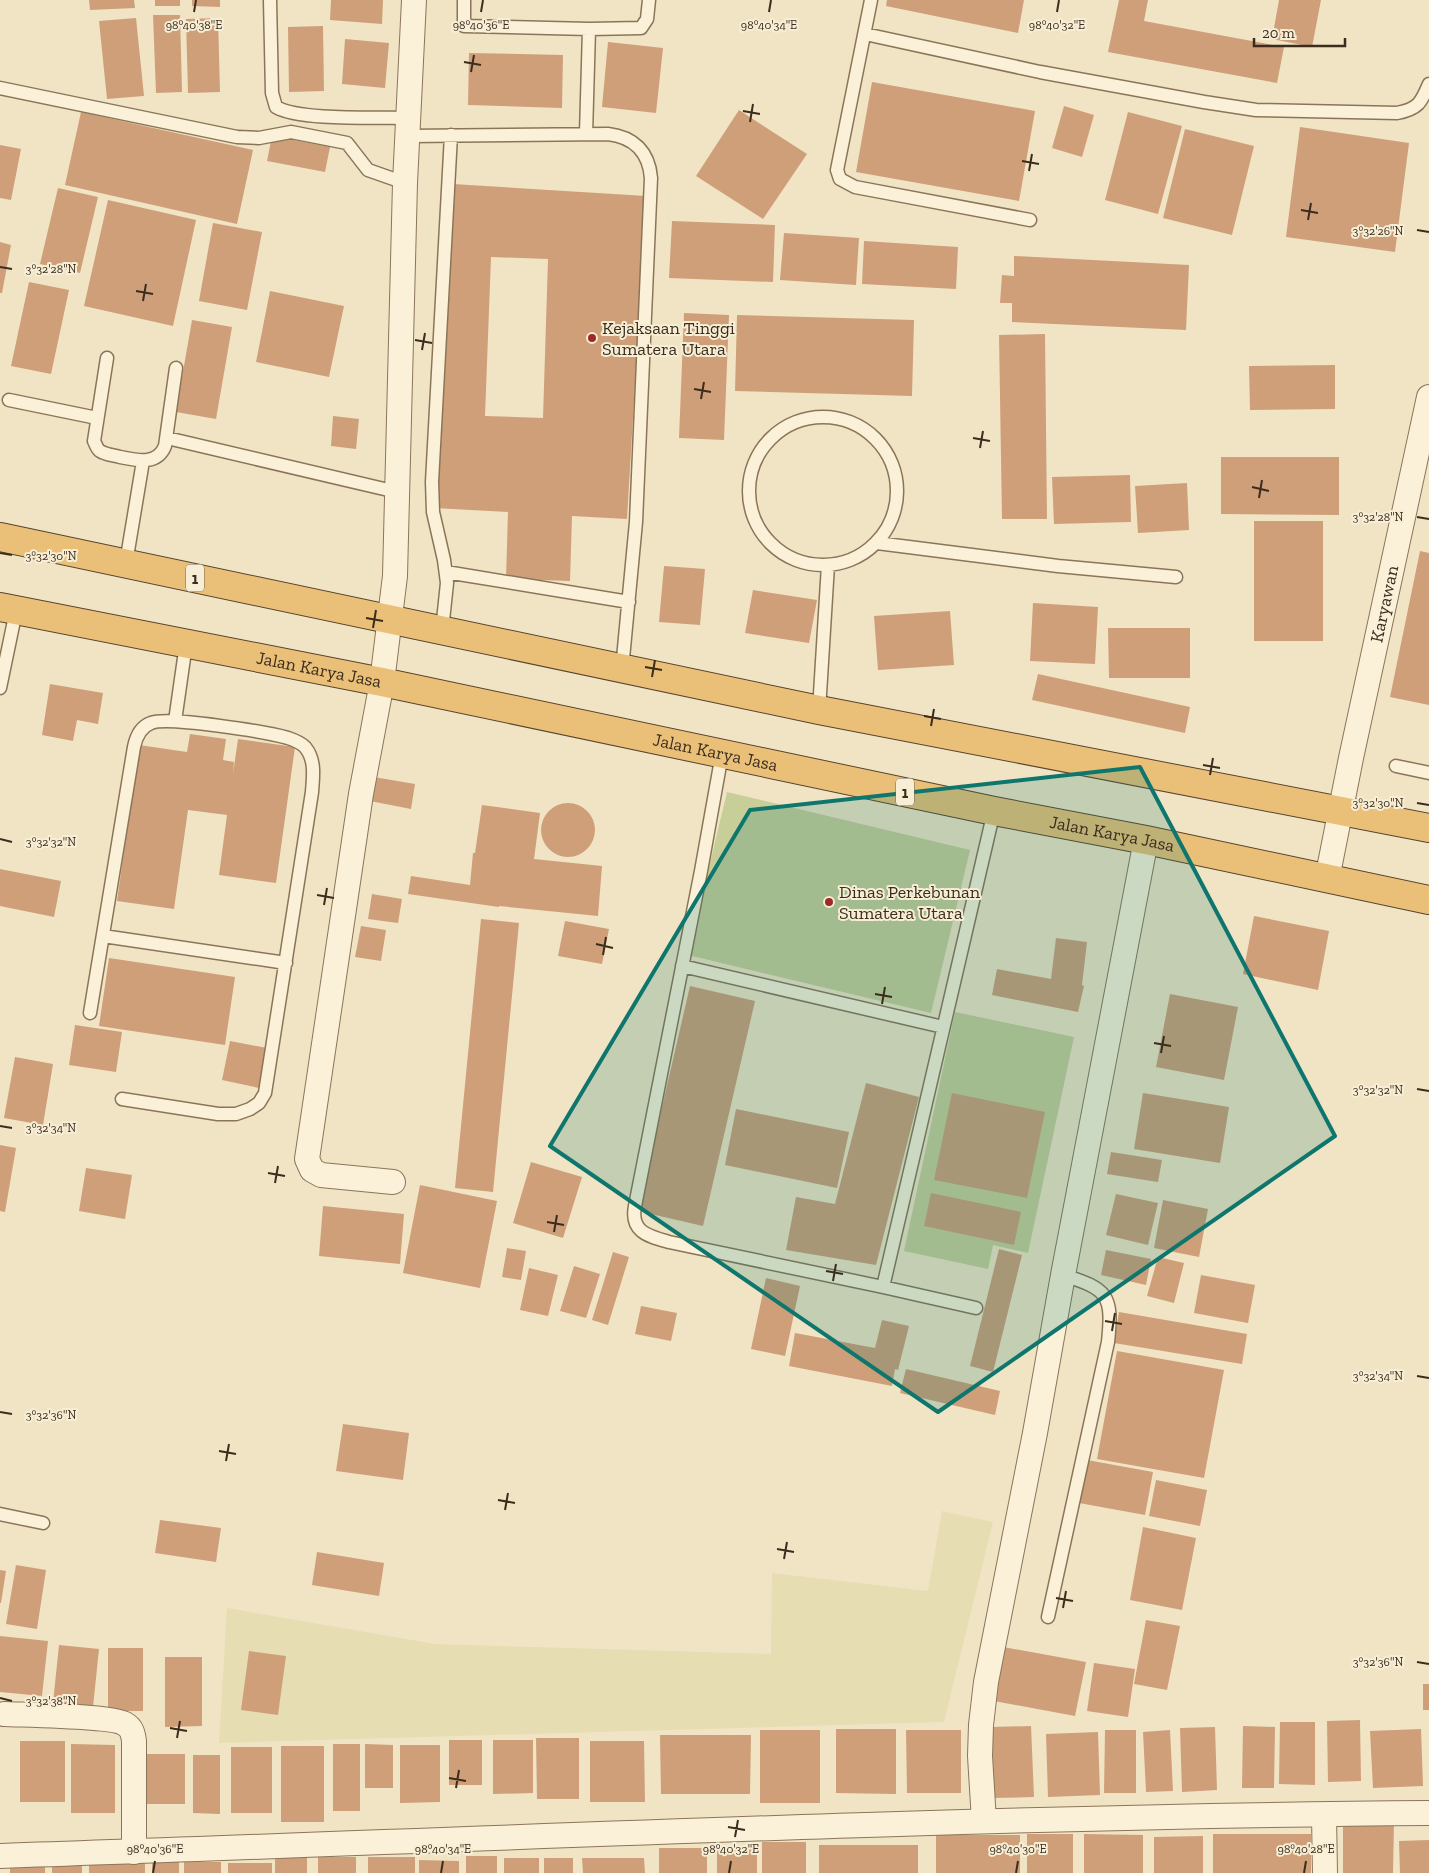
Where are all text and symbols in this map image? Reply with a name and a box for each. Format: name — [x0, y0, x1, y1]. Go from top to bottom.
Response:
scale bar — [1254, 15, 1345, 47]
text: 98°40'38"E — [166, 18, 222, 32]
text: 98°40'36"E — [453, 18, 509, 32]
text: 98°40'34"E — [741, 18, 797, 32]
text: 98°40'32"E — [1029, 18, 1085, 32]
text: 20 m — [1262, 24, 1295, 42]
text: 3°32'26"N — [1353, 224, 1404, 238]
text: 3°32'28"N — [26, 262, 77, 276]
place label: Kejaksaan Tinggi Sumatera Utara — [602, 317, 735, 360]
marker: Kejaksaan Tinggi Sumatera Utara — [586, 332, 598, 344]
text: 3°32'28"N — [1353, 510, 1404, 524]
text: 3°32'30"N — [25, 549, 77, 563]
street label: Karyawan — [1365, 563, 1403, 644]
road number: 1 — [186, 564, 204, 592]
street label: Jalan Karya Jasa — [255, 647, 384, 693]
street label: Jalan Karya Jasa — [651, 728, 780, 776]
road number: 1 — [896, 779, 914, 806]
text: 3°32'30"N — [1352, 796, 1404, 810]
street label: Jalan Karya Jasa — [1048, 811, 1177, 857]
text: 3°32'32"N — [26, 835, 76, 849]
place label: Dinas Perkebunan Sumatera Utara — [839, 881, 981, 924]
marker: Dinas Perkebunan Sumatera Utara — [823, 896, 835, 908]
text: 3°32'32"N — [1353, 1083, 1403, 1097]
text: 3°32'34"N — [26, 1121, 76, 1135]
text: 3°32'34"N — [1353, 1369, 1403, 1383]
text: 3°32'36"N — [26, 1408, 76, 1422]
text: 3°32'36"N — [1353, 1655, 1403, 1669]
text: 3°32'38"N — [26, 1694, 76, 1708]
text: 98°40'36"E — [127, 1842, 183, 1856]
text: 98°40'34"E — [415, 1842, 471, 1856]
text: 98°40'32"E — [703, 1842, 759, 1856]
text: 98°40'30"E — [989, 1842, 1047, 1856]
text: 98°40'28"E — [1278, 1842, 1334, 1856]

